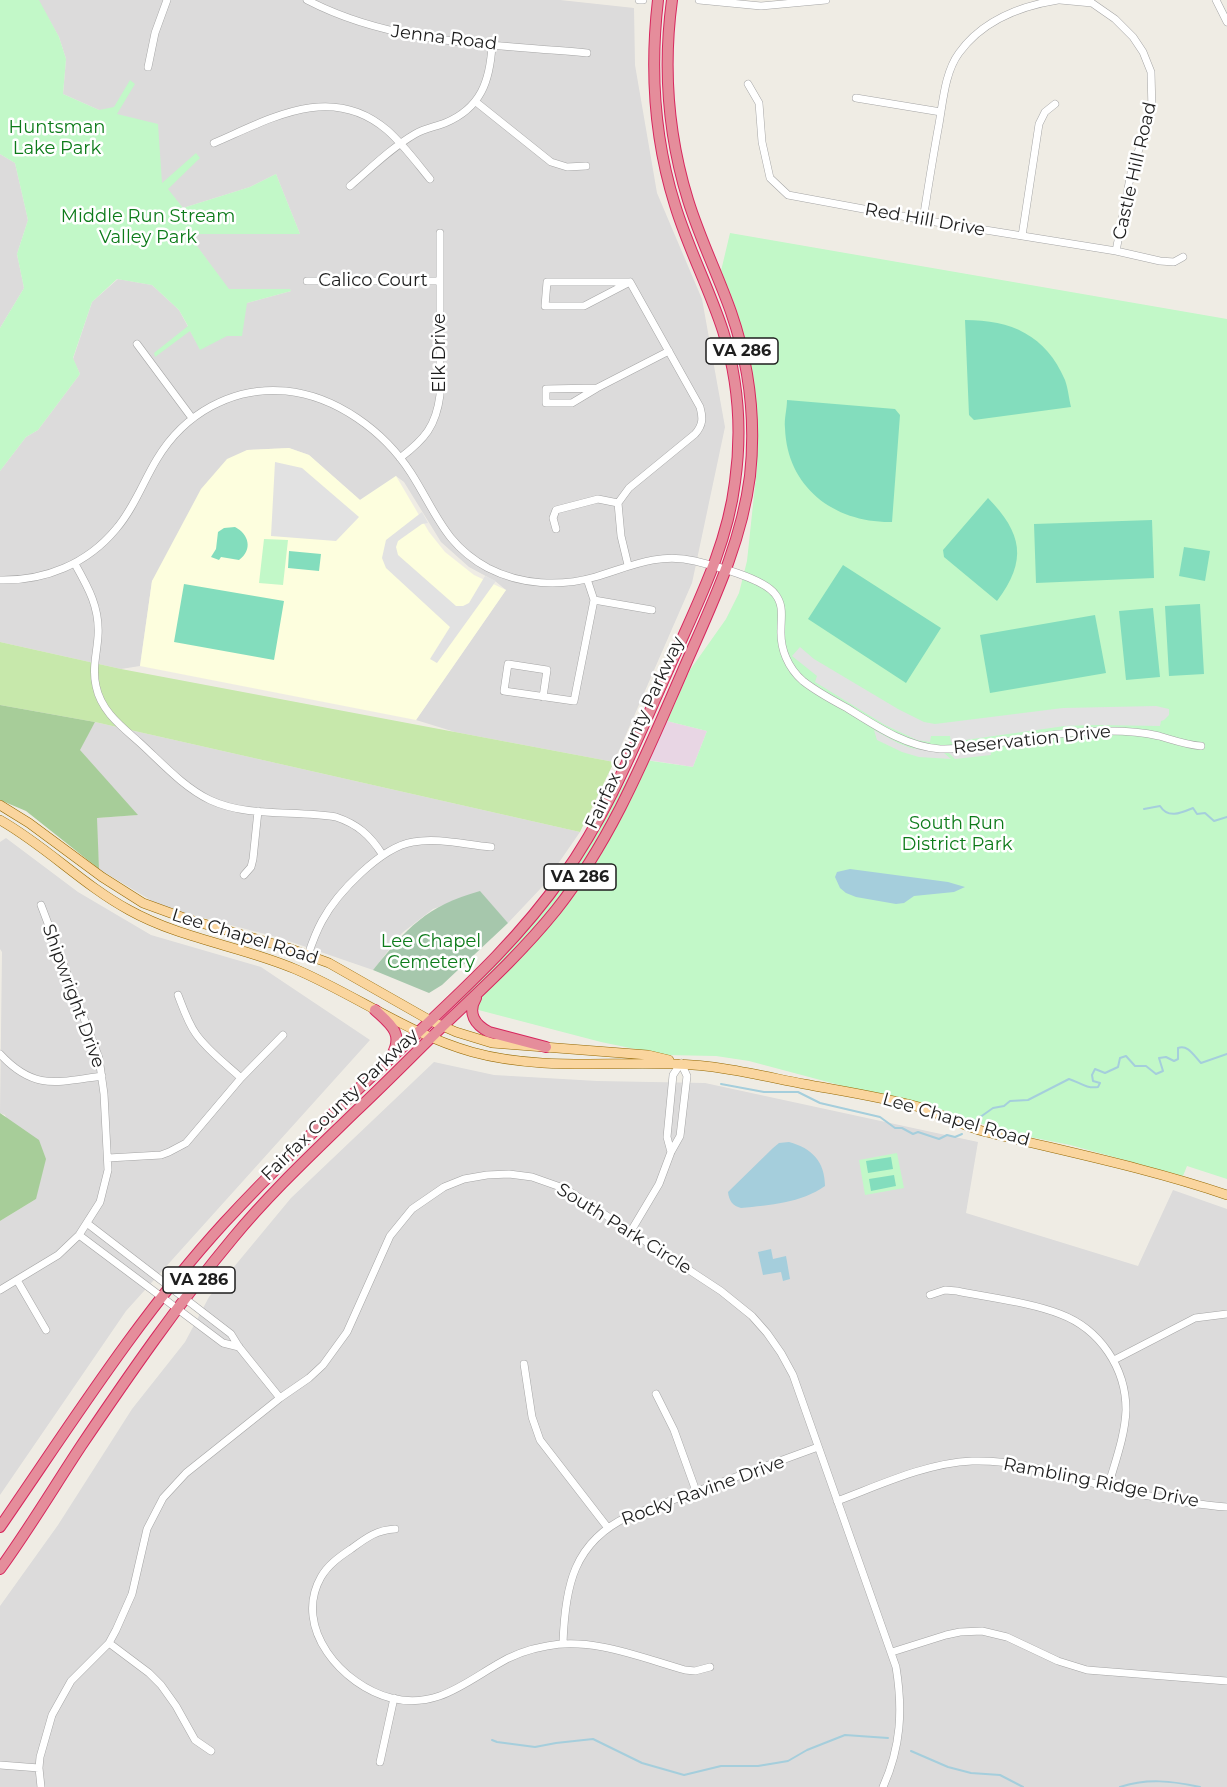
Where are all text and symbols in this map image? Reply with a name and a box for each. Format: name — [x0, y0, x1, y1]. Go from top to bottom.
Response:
street label: Jenna Road — [390, 21, 498, 55]
street label: Castle Hill Road — [1109, 100, 1161, 242]
park label: Huntsman Lake Park — [9, 117, 105, 160]
street label: Red Hill Drive — [863, 199, 987, 241]
park label: Middle Run Stream Valley Park — [61, 206, 235, 248]
street label: Calico Court — [318, 270, 428, 292]
street label: Elk Drive — [429, 313, 451, 393]
road number: VA 286 — [706, 338, 778, 364]
street label: Fairfax County Parkway — [581, 633, 689, 833]
street label: Reservation Drive — [952, 721, 1112, 759]
park label: South Run District Park — [901, 813, 1013, 856]
road number: VA 286 — [544, 864, 616, 890]
street label: Lee Chapel Road — [169, 904, 321, 970]
street label: Shipwright Drive — [37, 921, 109, 1071]
park label: Lee Chapel Cemetery — [381, 931, 481, 974]
street label: Fairfax County Parkway — [257, 1024, 423, 1186]
street label: Lee Chapel Road — [880, 1089, 1032, 1151]
street label: South Park Circle — [553, 1179, 695, 1279]
road number: VA 286 — [163, 1267, 235, 1293]
street label: Rocky Ravine Drive — [619, 1451, 787, 1531]
street label: Rambling Ridge Drive — [1001, 1453, 1201, 1513]

